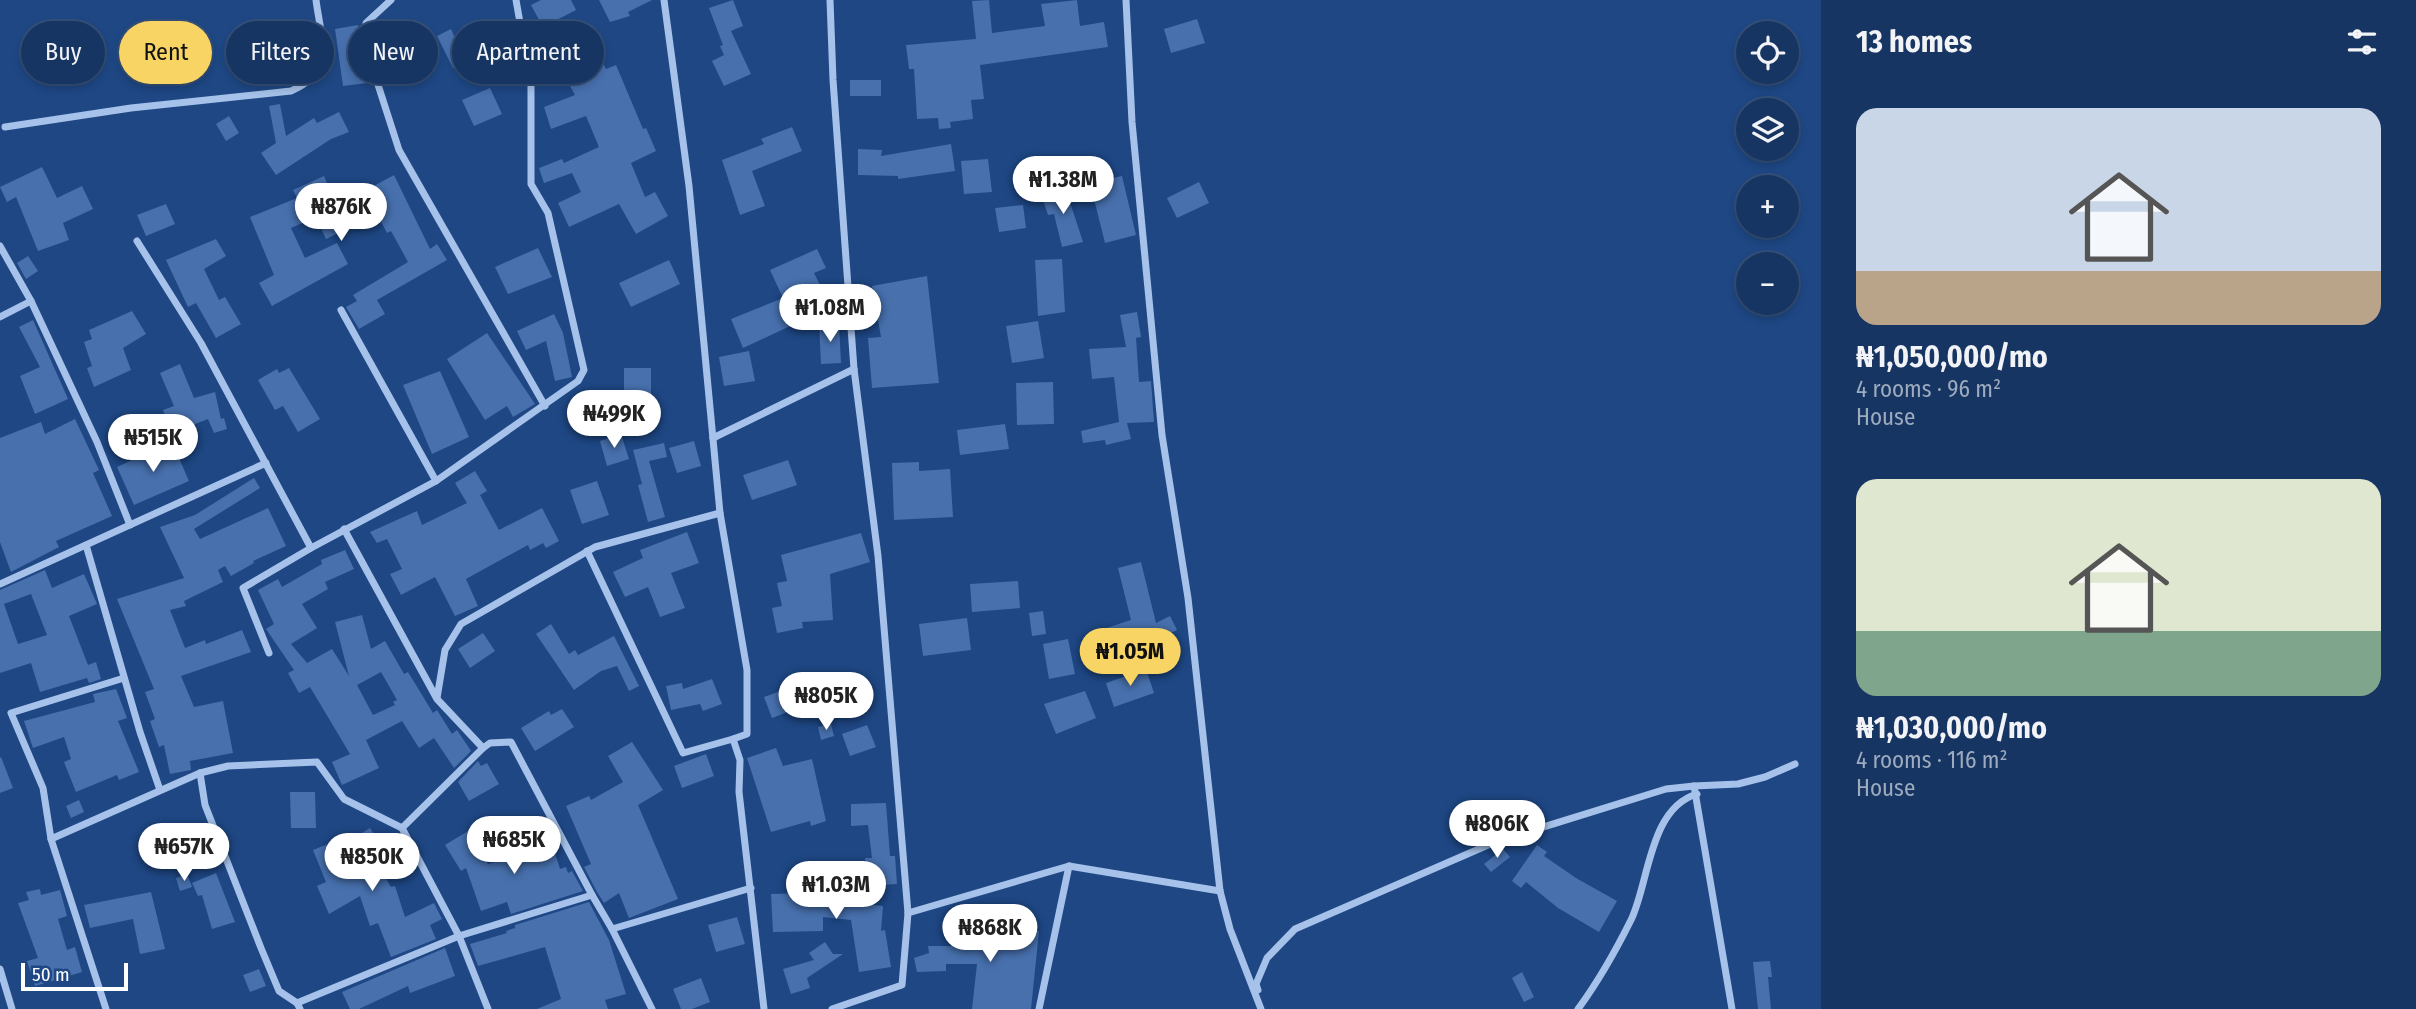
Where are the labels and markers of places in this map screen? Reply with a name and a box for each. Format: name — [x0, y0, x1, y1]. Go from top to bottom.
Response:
pin: ₦1.38M — [1006, 156, 1120, 216]
pin: ₦876K — [292, 184, 390, 243]
pin: ₦1.08M — [773, 284, 887, 344]
pin: ₦499K — [565, 391, 663, 450]
pin: ₦515K — [104, 414, 202, 474]
pin: ₦1.05M — [1073, 628, 1187, 688]
pin: ₦805K — [777, 672, 875, 732]
pin: ₦806K — [1448, 800, 1546, 860]
pin: ₦685K — [465, 816, 563, 876]
pin: ₦657K — [135, 824, 233, 883]
pin: ₦850K — [323, 834, 421, 893]
pin: ₦1.03M — [779, 862, 893, 921]
pin: ₦868K — [941, 904, 1039, 964]

